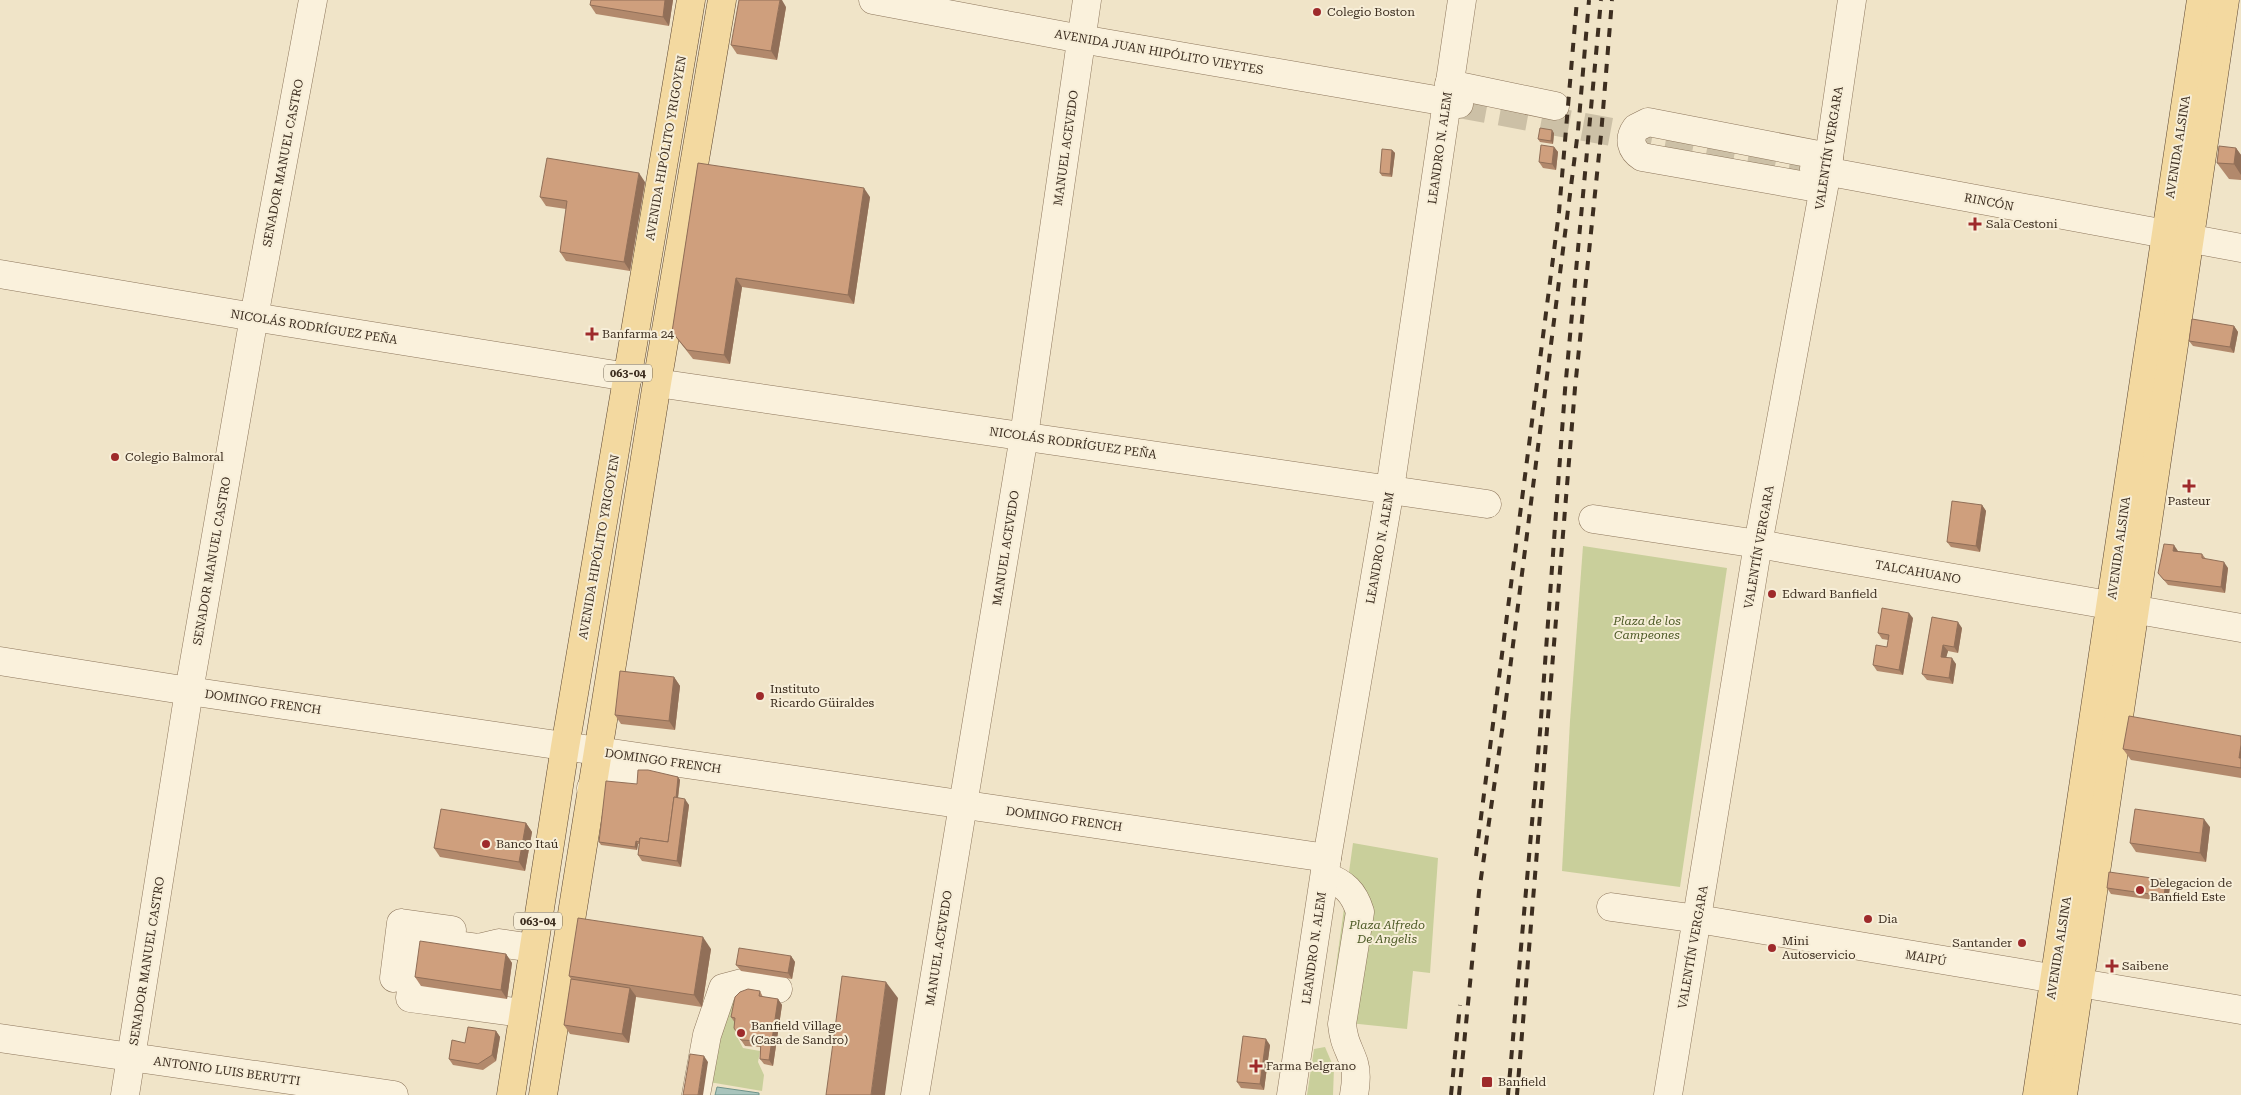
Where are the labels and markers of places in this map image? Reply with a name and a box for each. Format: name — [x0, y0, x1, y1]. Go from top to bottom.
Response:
place label: Colegio Boston — [1327, 5, 1415, 19]
marker: Colegio Boston — [1311, 6, 1323, 18]
marker: Sala Cestoni — [1968, 217, 1982, 231]
place label: Sala Cestoni — [1986, 217, 2058, 231]
place label: Banfarma 24 — [602, 327, 674, 341]
marker: Banfarma 24 — [586, 328, 598, 340]
place label: Colegio Balmoral — [125, 450, 224, 464]
marker: Colegio Balmoral — [109, 451, 121, 463]
marker: Pasteur — [2183, 480, 2195, 492]
place label: Pasteur — [2168, 494, 2211, 508]
place label: Edward Banfield — [1782, 587, 1878, 601]
marker: Edward Banfield — [1766, 588, 1778, 600]
place label: Instituto Ricardo Güiraldes — [770, 682, 875, 710]
marker: Instituto Ricardo Güiraldes — [754, 690, 766, 702]
place label: Banco Itaú — [496, 837, 559, 851]
marker: Banco Itaú — [480, 838, 492, 850]
place label: Delegacion de Banfield Este — [2150, 876, 2232, 904]
marker: Delegacion de Banfield Este — [2134, 884, 2146, 896]
place label: Dia — [1878, 912, 1898, 926]
marker: Dia — [1862, 913, 1874, 925]
place label: Mini Autoservicio — [1782, 934, 1856, 962]
place label: Santander — [1952, 936, 2012, 950]
marker: Santander — [2016, 937, 2028, 949]
marker: Mini Autoservicio — [1766, 942, 1778, 954]
place label: Saibene — [2122, 959, 2169, 973]
marker: Saibene — [2106, 960, 2118, 972]
place label: Banfield Village (Casa de Sandro) — [751, 1019, 848, 1047]
marker: Banfield Village (Casa de Sandro) — [735, 1027, 747, 1039]
place label: Farma Belgrano — [1266, 1059, 1356, 1073]
marker: Farma Belgrano — [1250, 1060, 1262, 1072]
marker: Banfield — [1480, 1075, 1494, 1089]
place label: Banfield — [1498, 1075, 1546, 1089]

